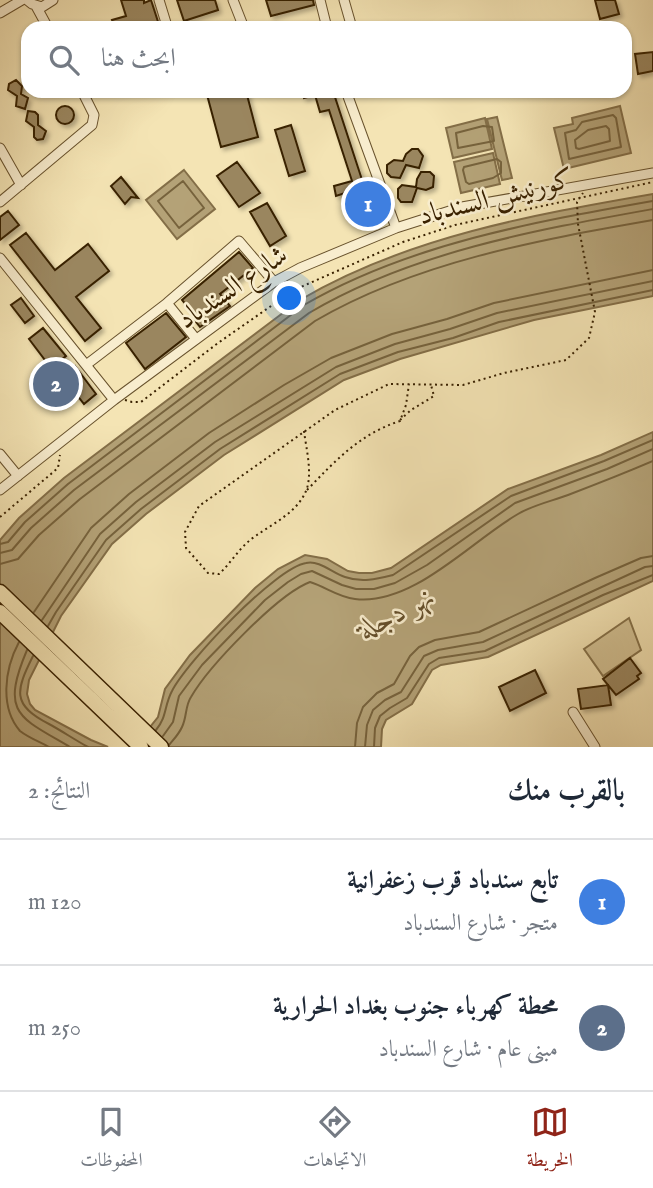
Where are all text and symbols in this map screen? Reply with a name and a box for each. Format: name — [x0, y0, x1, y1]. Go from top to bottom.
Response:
search box — [21, 21, 632, 98]
icon: search — [45, 41, 83, 79]
text: ابحث هنا — [101, 42, 176, 75]
street label: كورنيش السندباد — [415, 162, 577, 234]
pin: 1 — [345, 178, 391, 230]
street label: شارع السندباد — [171, 238, 297, 341]
your location — [272, 281, 306, 315]
pin: 2 — [33, 358, 79, 410]
water label: نهر دجلة — [348, 578, 442, 652]
text: بالقرب منك — [508, 773, 625, 811]
text: النتائج: 2 — [28, 777, 90, 806]
text: تابع سندباد قرب زعفرانية — [347, 864, 558, 897]
text: 120 m — [28, 888, 81, 917]
text: 1 — [598, 888, 606, 917]
text: متجر · شارع السندباد — [403, 909, 558, 938]
text: محطة كهرباء جنوب بغداد الحرارية — [273, 990, 558, 1023]
text: 250 m — [28, 1014, 81, 1043]
text: 2 — [597, 1014, 607, 1043]
text: مبنى عام · شارع السندباد — [378, 1035, 558, 1064]
tab: المحفوظات — [80, 1103, 143, 1178]
tab: الاتجاهات — [303, 1103, 366, 1178]
tab: الخريطة — [527, 1103, 573, 1178]

